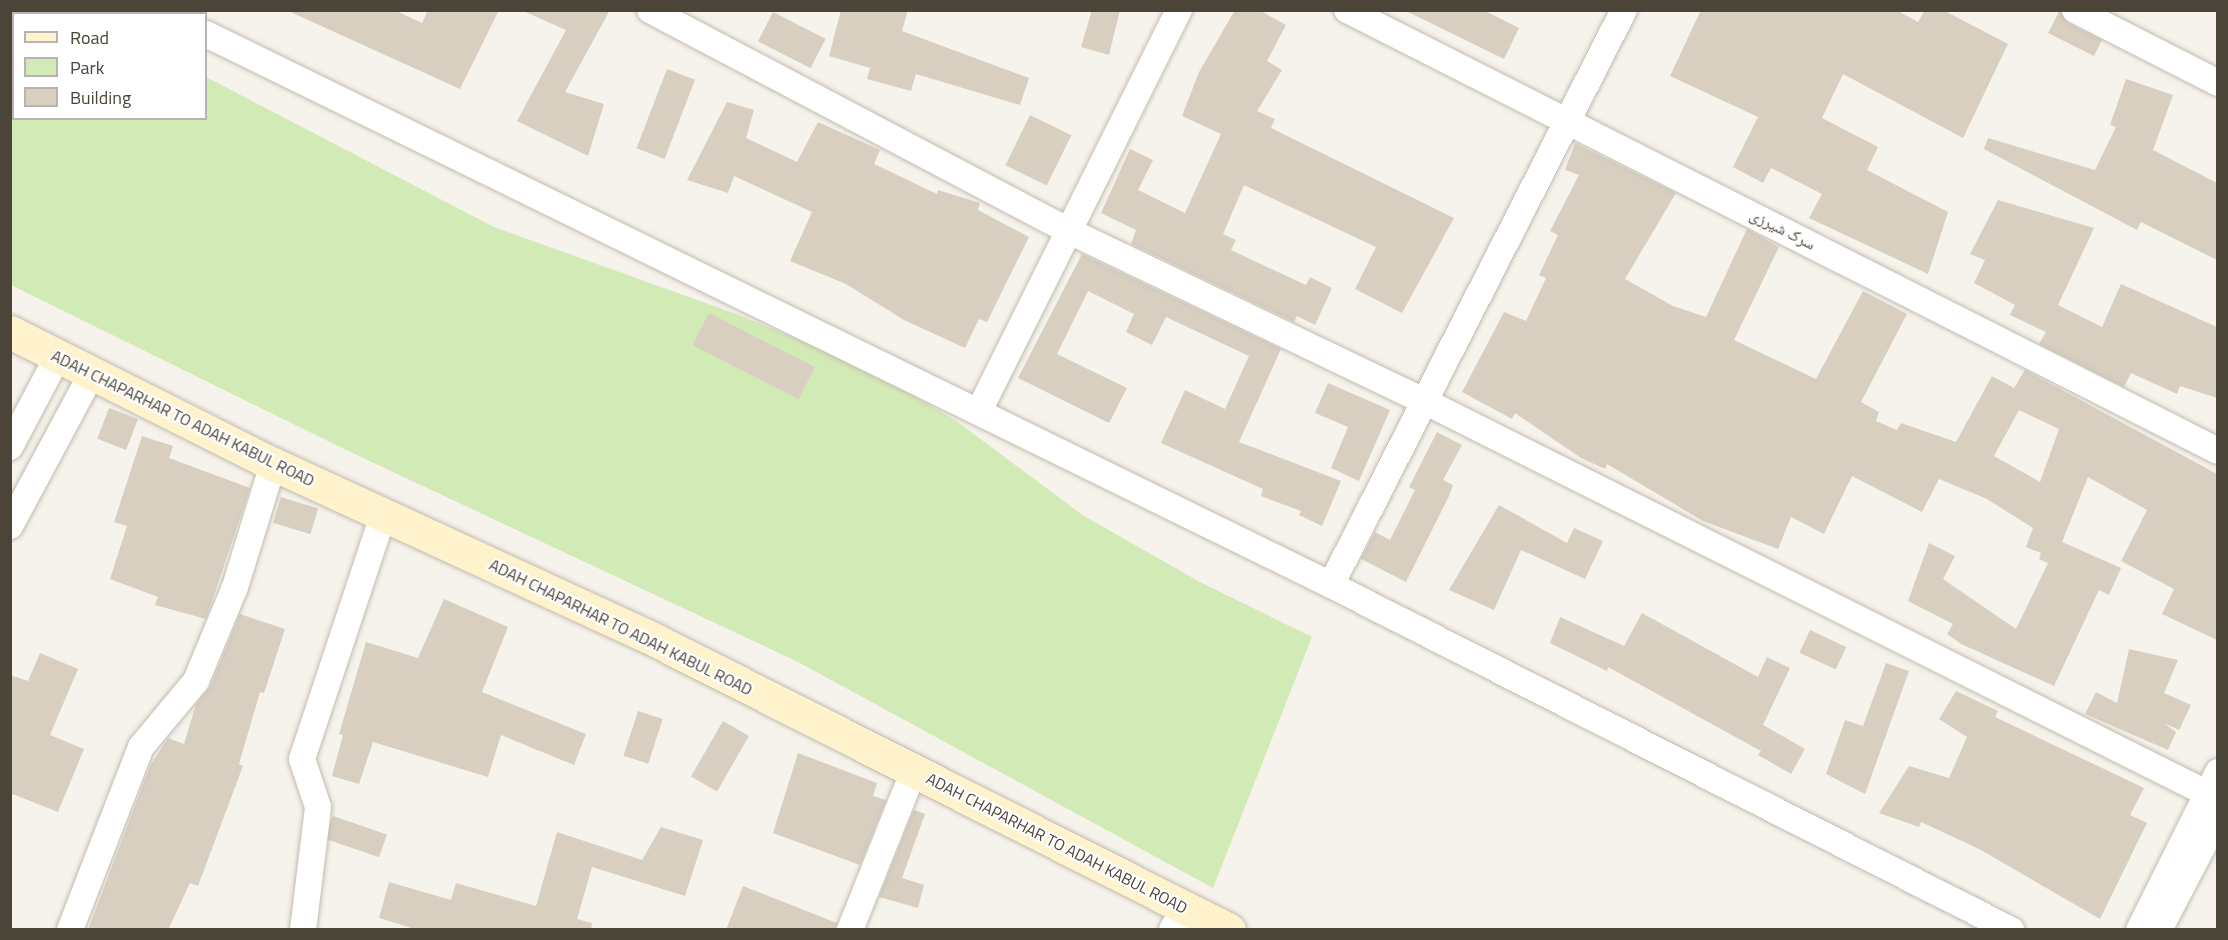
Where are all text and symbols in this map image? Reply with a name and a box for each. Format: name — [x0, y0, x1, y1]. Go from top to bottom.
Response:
legend — [12, 12, 207, 120]
text: Road — [70, 24, 109, 51]
text: Park — [70, 54, 104, 81]
text: Building — [70, 84, 131, 111]
street label: سرک شیرزی — [1747, 204, 1819, 254]
street label: ADAH CHAPARHAR TO ADAH KABUL ROAD — [48, 346, 318, 490]
street label: ADAH CHAPARHAR TO ADAH KABUL ROAD — [486, 555, 756, 699]
street label: ADAH CHAPARHAR TO ADAH KABUL ROAD — [923, 769, 1191, 917]

